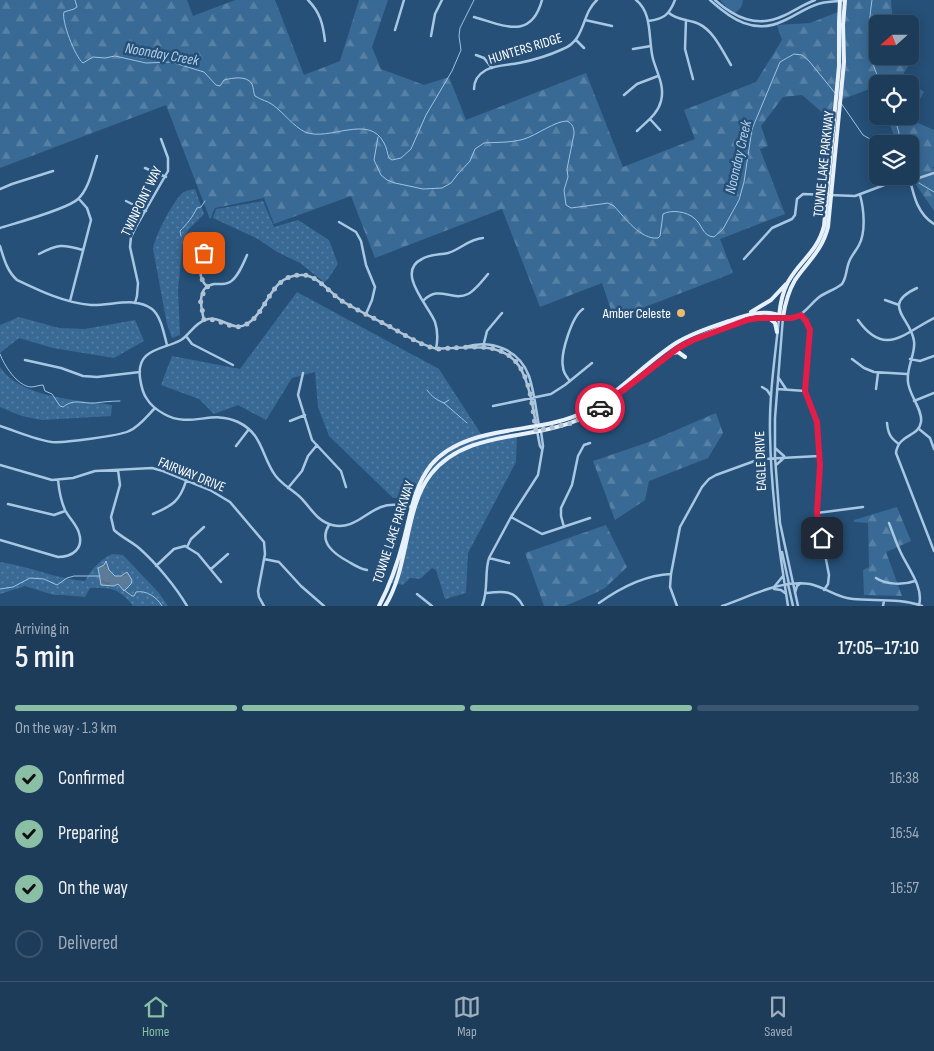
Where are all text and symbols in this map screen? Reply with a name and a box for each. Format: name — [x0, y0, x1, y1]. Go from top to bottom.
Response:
north arrow — [869, 15, 919, 65]
map controls — [869, 15, 919, 185]
street label: HUNTERS RIDGE — [486, 29, 564, 68]
water label: Noonday Creek — [124, 39, 201, 70]
button: locate — [869, 75, 919, 125]
street label: TOWNE LAKE PARKWAY — [809, 110, 838, 218]
water label: Noonday Creek — [721, 118, 756, 196]
button: layers — [869, 135, 919, 185]
street label: TWINPOINT WAY — [117, 163, 166, 239]
pin — [183, 232, 225, 274]
icon: bag — [190, 239, 218, 267]
place label: Amber Celeste — [602, 305, 671, 322]
marker: Amber Celeste — [675, 307, 687, 319]
courier — [575, 383, 625, 433]
icon: car — [586, 394, 614, 422]
street label: EAGLE DRIVE — [751, 430, 770, 491]
street label: FAIRWAY DRIVE — [156, 453, 228, 496]
street label: TOWNE LAKE PARKWAY — [369, 479, 418, 586]
pin — [801, 517, 843, 559]
icon: home — [808, 524, 836, 552]
text: Arriving in — [15, 620, 69, 639]
text: 17:05–17:10 — [838, 637, 919, 660]
text: 5 min — [15, 638, 75, 677]
text: On the way · 1.3 km — [15, 719, 117, 738]
icon: check — [15, 765, 43, 793]
text: Confirmed — [58, 767, 125, 790]
text: 16:38 — [890, 769, 919, 788]
icon: check — [15, 820, 43, 848]
text: Preparing — [58, 822, 119, 845]
text: 16:54 — [890, 824, 919, 843]
icon: check — [15, 875, 43, 903]
text: On the way — [58, 877, 128, 900]
text: 16:57 — [891, 879, 919, 898]
text: Delivered — [58, 932, 118, 955]
tab: Home — [142, 993, 170, 1040]
tab: Map — [453, 993, 481, 1040]
tab: Saved — [764, 993, 792, 1040]

